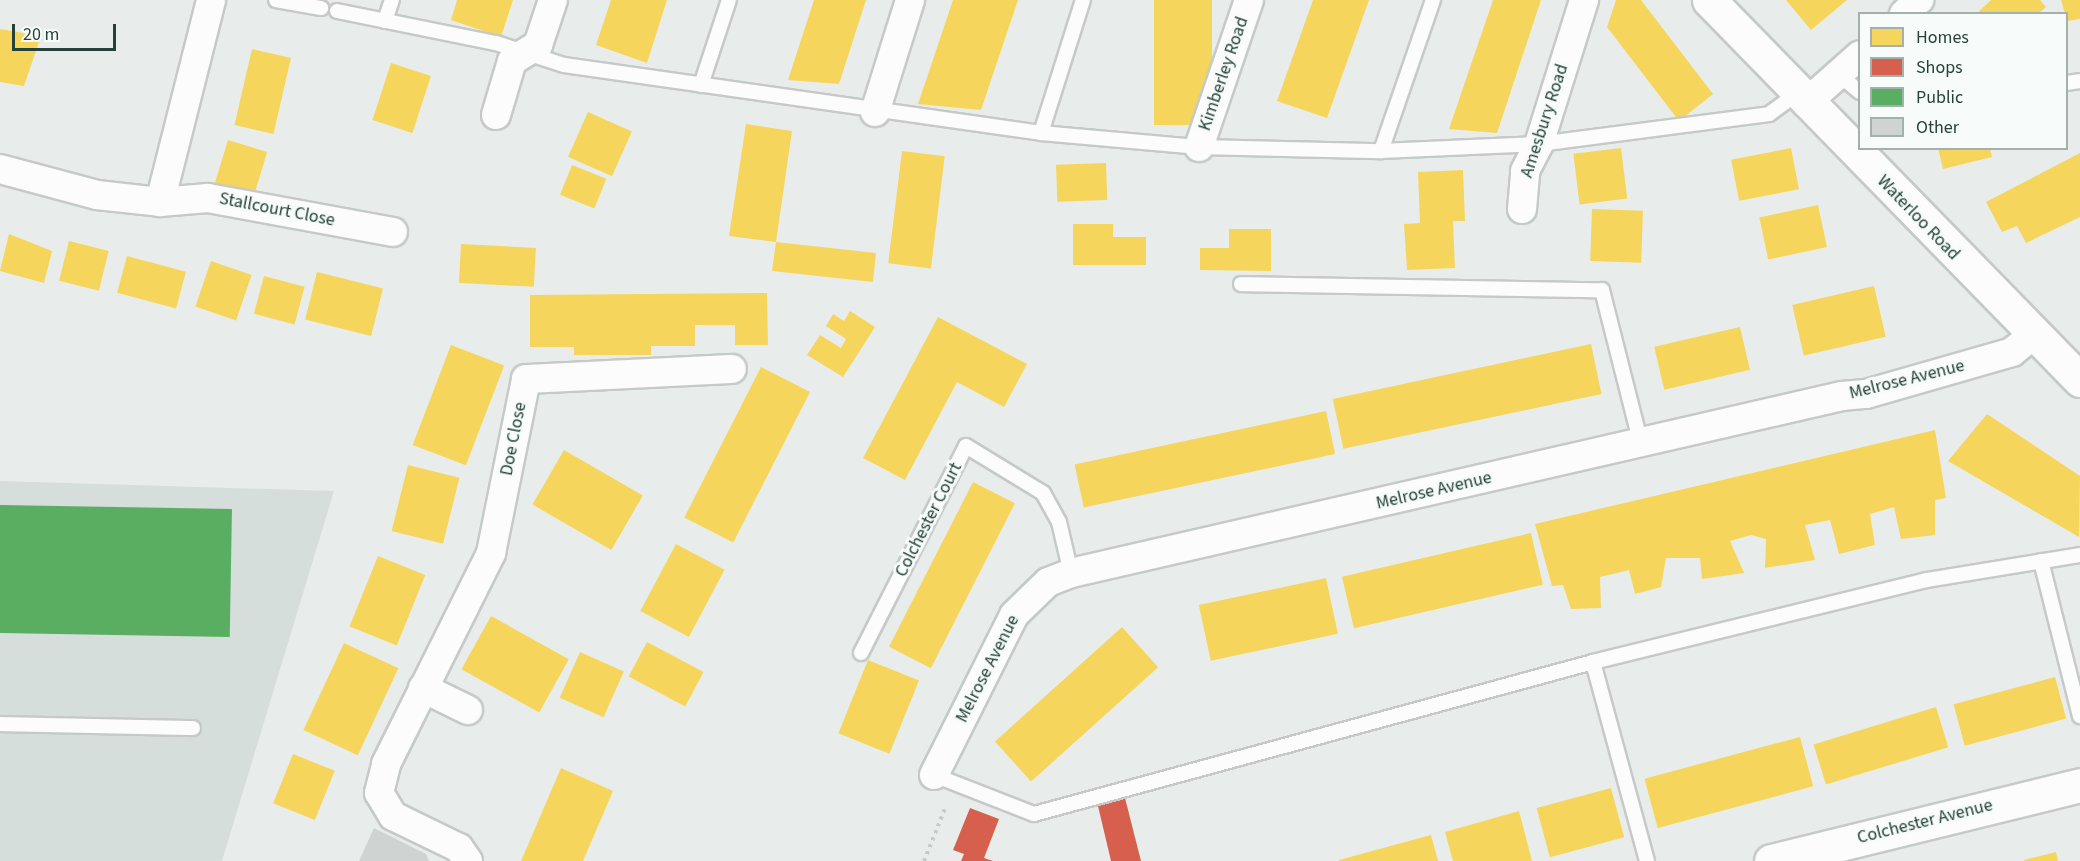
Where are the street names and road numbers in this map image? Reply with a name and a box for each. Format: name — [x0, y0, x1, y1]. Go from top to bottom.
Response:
street label: Kimberley Road — [1194, 14, 1254, 134]
street label: Amesbury Road — [1516, 61, 1574, 181]
street label: Waterloo Road — [1872, 171, 1964, 265]
street label: Stallcourt Close — [217, 188, 337, 232]
street label: Melrose Avenue — [1847, 355, 1967, 405]
street label: Doe Close — [496, 400, 532, 478]
street label: Colchester Court — [891, 459, 967, 581]
street label: Melrose Avenue — [1374, 467, 1494, 515]
street label: Melrose Avenue — [952, 612, 1024, 726]
street label: Colchester Avenue — [1855, 795, 1995, 849]

